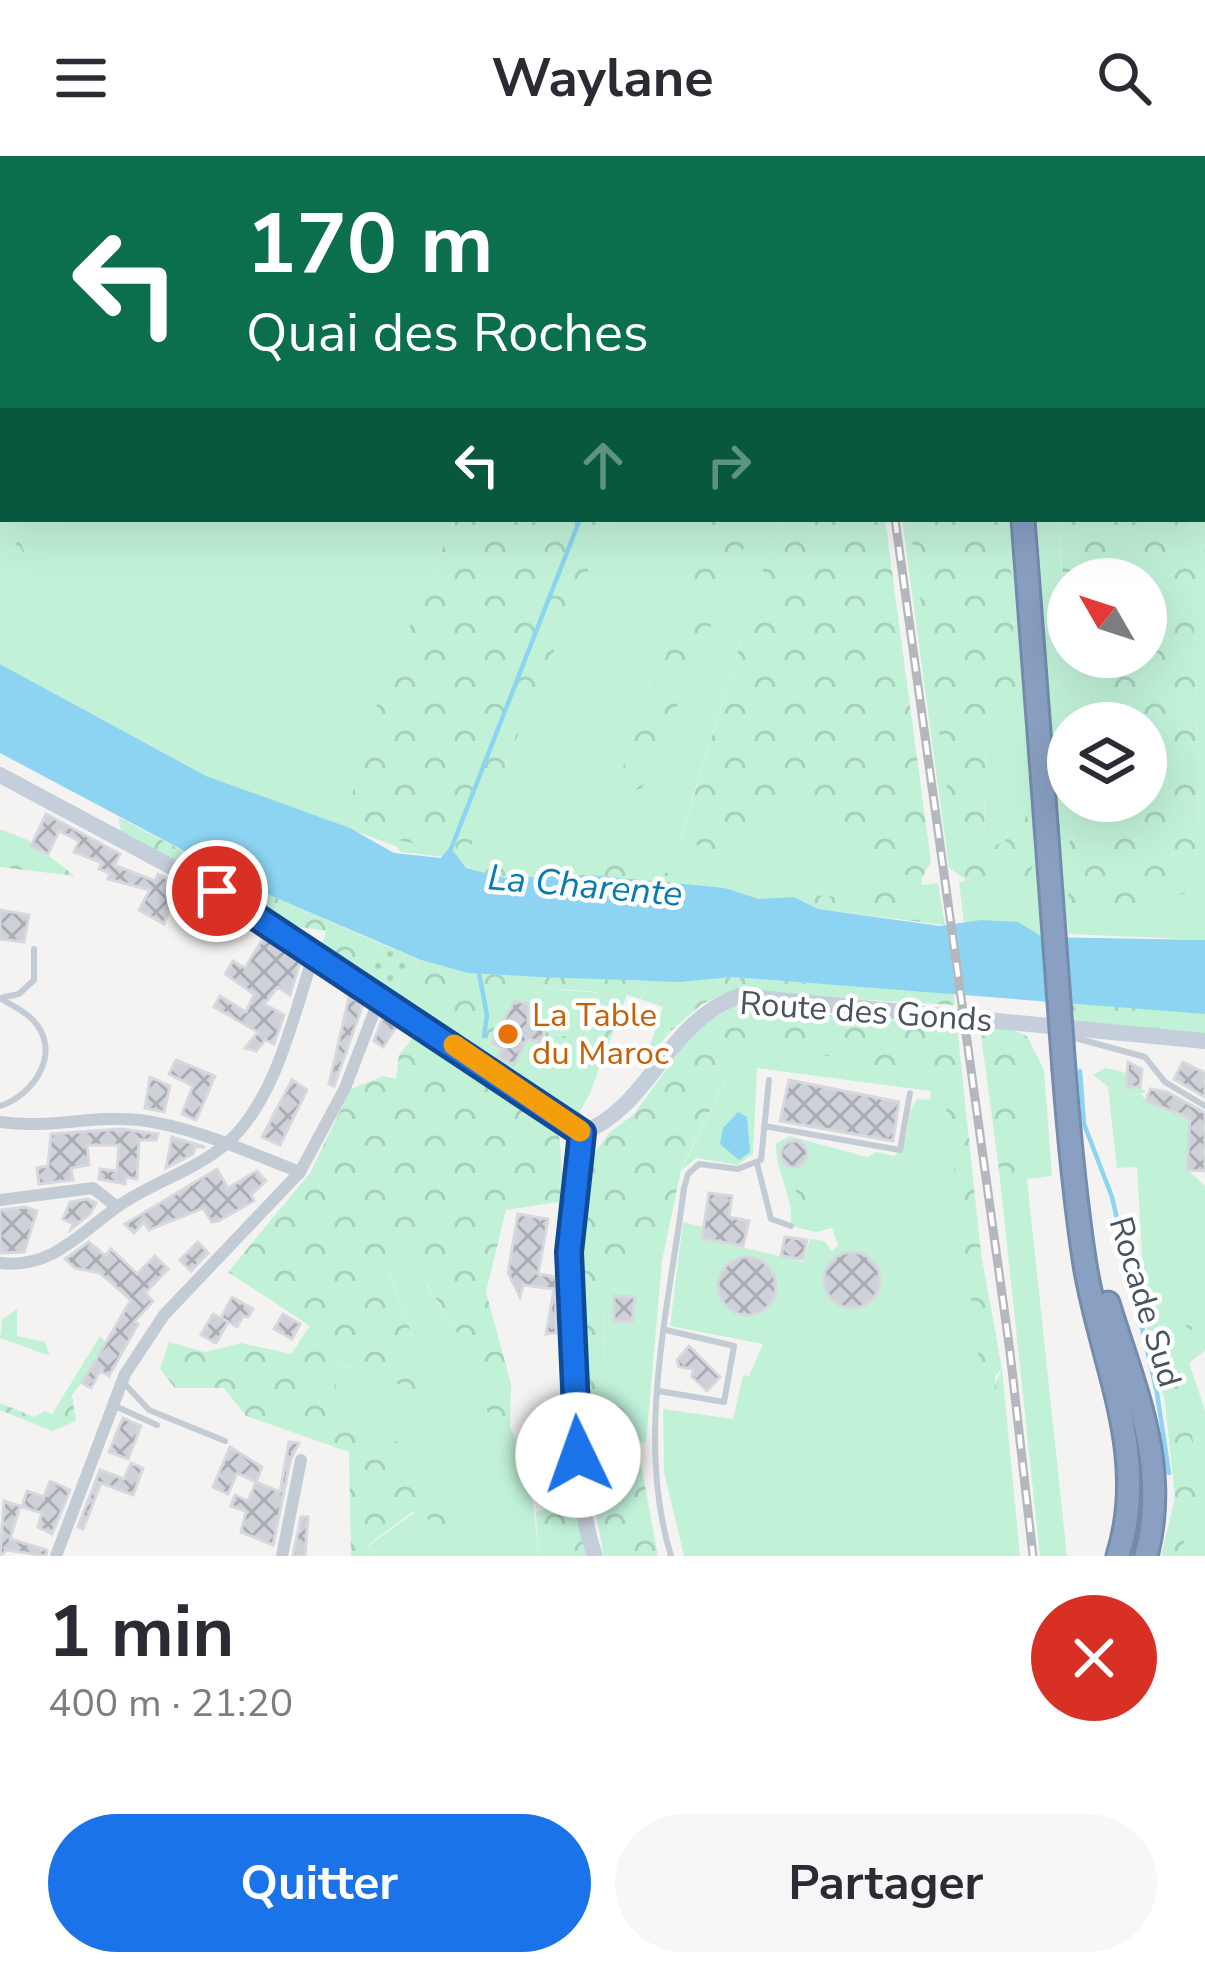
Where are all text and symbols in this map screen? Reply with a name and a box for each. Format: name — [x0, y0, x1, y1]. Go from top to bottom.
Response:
text: Waylane — [491, 41, 714, 115]
icon: menu — [48, 45, 114, 111]
icon: search — [1091, 45, 1157, 111]
text: 170 m — [246, 187, 494, 302]
icon: left — [48, 204, 204, 360]
text: Quai des Roches — [246, 296, 649, 370]
icon: left — [444, 432, 510, 498]
icon: ahead — [570, 432, 636, 498]
icon: right — [696, 432, 762, 498]
north arrow — [1047, 558, 1167, 678]
map controls — [1047, 558, 1167, 822]
button: layers — [1047, 702, 1167, 822]
pin — [166, 840, 268, 942]
water label: La Charente — [486, 853, 684, 919]
icon: arrive — [184, 858, 250, 924]
street label: Route des Gonds — [738, 981, 994, 1043]
place label: La Table du Maroc — [532, 993, 669, 1076]
marker: La Table du Maroc — [495, 1021, 521, 1047]
street label: Rocade Sud — [1098, 1211, 1192, 1393]
position arrow — [515, 1392, 641, 1518]
text: 1 min — [48, 1583, 234, 1681]
button: close — [1031, 1595, 1157, 1721]
text: 400 m · 21:20 — [48, 1677, 293, 1730]
button: Quitter — [48, 1814, 591, 1952]
button: Partager — [615, 1814, 1157, 1952]

